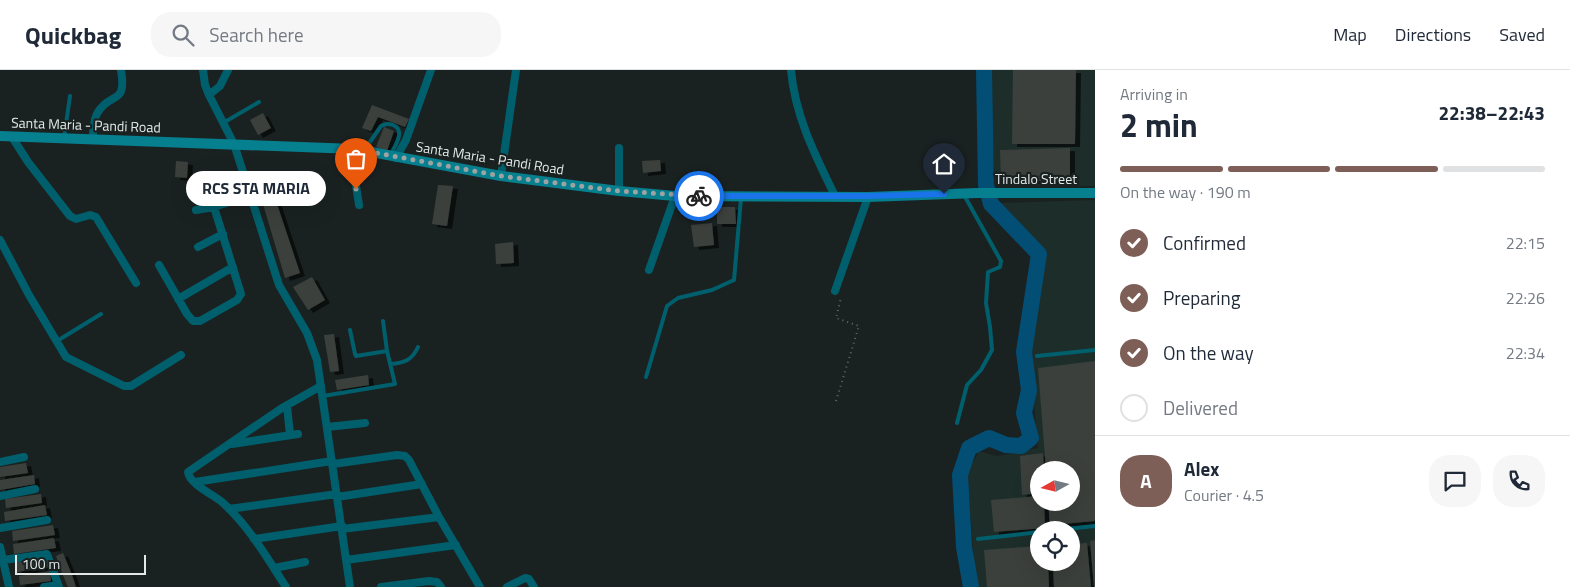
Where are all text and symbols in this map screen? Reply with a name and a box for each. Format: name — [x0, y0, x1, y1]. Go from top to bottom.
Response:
search box — [151, 12, 501, 57]
text: Quickbag — [25, 17, 121, 53]
text: Search here — [209, 20, 304, 49]
icon: search — [169, 21, 197, 49]
text: Map — [1333, 21, 1367, 48]
text: Directions — [1395, 21, 1471, 48]
text: Saved — [1499, 21, 1545, 48]
text: Arriving in — [1120, 82, 1188, 106]
text: 22:38–22:43 — [1438, 98, 1545, 127]
text: 2 min — [1120, 101, 1198, 149]
street label: Santa Maria - Pandi Road — [11, 111, 161, 138]
street label: Santa Maria - Pandi Road — [415, 135, 566, 180]
pin — [335, 138, 377, 189]
pin — [923, 143, 965, 194]
icon: bag — [342, 145, 370, 173]
icon: home — [930, 150, 958, 178]
street label: Tindalo Street — [995, 168, 1077, 189]
courier — [674, 171, 724, 221]
callout: RCS STA MARIA — [186, 172, 326, 206]
text: RCS STA MARIA — [202, 176, 310, 200]
text: On the way · 190 m — [1120, 180, 1251, 204]
icon: bike — [685, 182, 713, 210]
text: Confirmed — [1163, 228, 1246, 257]
icon: check — [1120, 229, 1148, 257]
text: 22:15 — [1506, 231, 1545, 255]
text: Preparing — [1163, 283, 1240, 312]
icon: check — [1120, 284, 1148, 312]
text: 22:26 — [1506, 286, 1545, 310]
text: On the way — [1163, 338, 1254, 367]
icon: check — [1120, 339, 1148, 367]
text: 22:34 — [1506, 341, 1545, 365]
text: Delivered — [1163, 393, 1238, 422]
text: Alex — [1184, 454, 1219, 483]
button: chat — [1429, 455, 1481, 507]
button: phone — [1493, 455, 1545, 507]
north arrow — [1030, 461, 1080, 511]
map controls — [1030, 461, 1080, 571]
text: A — [1140, 466, 1152, 495]
text: Courier · 4.5 — [1184, 483, 1264, 507]
button: locate — [1030, 521, 1080, 571]
scale bar — [15, 552, 146, 575]
text: 100 m — [22, 553, 60, 574]

